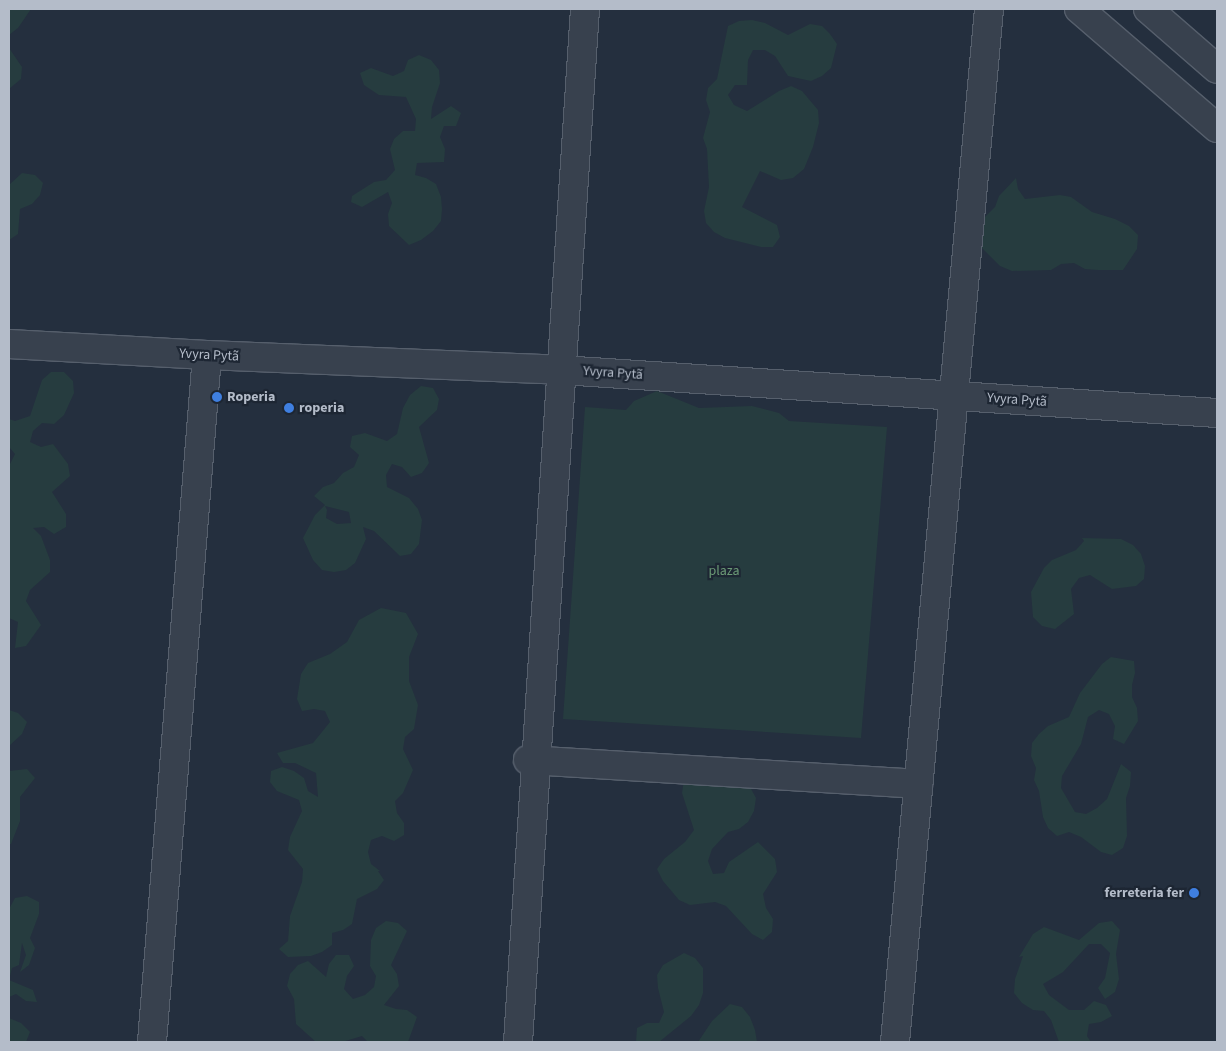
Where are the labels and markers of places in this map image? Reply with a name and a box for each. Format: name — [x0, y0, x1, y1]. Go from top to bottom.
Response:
place label: Roperia — [227, 389, 275, 405]
marker: Roperia — [211, 391, 223, 403]
place label: roperia — [299, 400, 344, 416]
marker: roperia — [283, 402, 295, 414]
place label: ferreteria fer — [1105, 885, 1184, 901]
marker: ferreteria fer — [1188, 887, 1200, 899]

